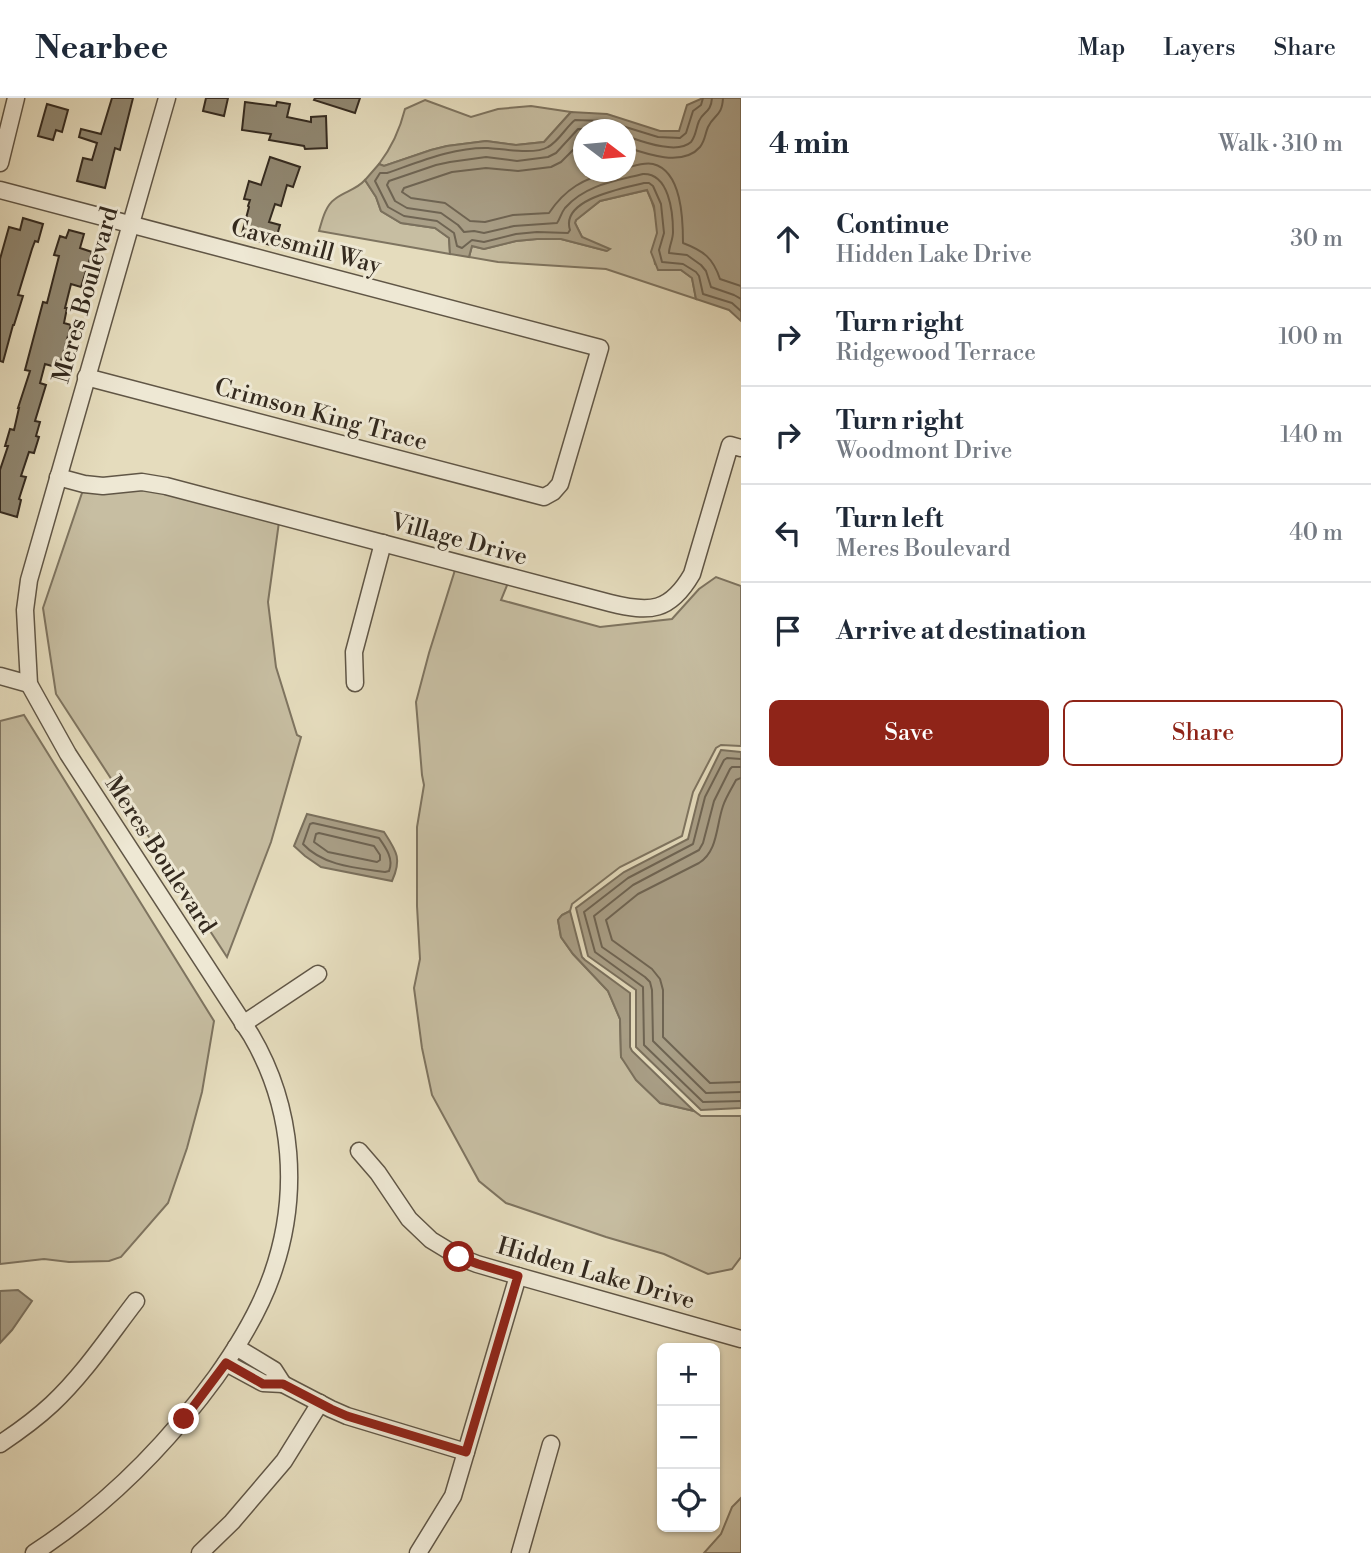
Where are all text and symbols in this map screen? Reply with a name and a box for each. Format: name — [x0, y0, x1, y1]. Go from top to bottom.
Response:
text: Nearbee — [35, 28, 168, 69]
text: Map — [1078, 33, 1125, 63]
text: Layers — [1163, 33, 1235, 63]
text: Share — [1273, 33, 1336, 63]
north arrow — [573, 119, 636, 182]
text: 4 min — [769, 125, 849, 163]
text: Walk · 310 m — [1218, 130, 1343, 158]
street label: Meres Boulevard — [46, 203, 126, 387]
text: Continue — [836, 209, 949, 241]
street label: Cavesmill Way — [227, 213, 385, 282]
icon: ahead — [769, 220, 807, 258]
text: 30 m — [1290, 225, 1343, 253]
text: Hidden Lake Drive — [836, 241, 1032, 269]
text: Turn right — [836, 307, 964, 339]
icon: right — [769, 318, 807, 356]
text: 100 m — [1278, 323, 1343, 351]
text: Ridgewood Terrace — [836, 339, 1036, 367]
street label: Crimson King Trace — [211, 372, 431, 458]
text: Turn right — [836, 405, 964, 437]
icon: right — [769, 416, 807, 454]
text: 140 m — [1280, 421, 1343, 449]
text: Woodmont Drive — [836, 437, 1012, 465]
text: Turn left — [836, 503, 944, 535]
street label: Village Drive — [386, 507, 531, 573]
icon: left — [769, 514, 807, 552]
text: 40 m — [1289, 519, 1343, 547]
text: Meres Boulevard — [836, 535, 1010, 563]
icon: arrive — [769, 612, 807, 650]
text: Arrive at destination — [836, 615, 1086, 647]
button: Save — [769, 700, 1049, 766]
button: Share — [1063, 700, 1343, 766]
street label: Meres Boulevard — [98, 770, 222, 940]
street label: Hidden Lake Drive — [494, 1231, 698, 1317]
route start — [443, 1241, 474, 1272]
map controls — [657, 1343, 720, 1532]
button: + — [657, 1343, 720, 1406]
route end — [168, 1403, 199, 1434]
button: − — [657, 1406, 720, 1469]
button: locate — [657, 1469, 720, 1532]

